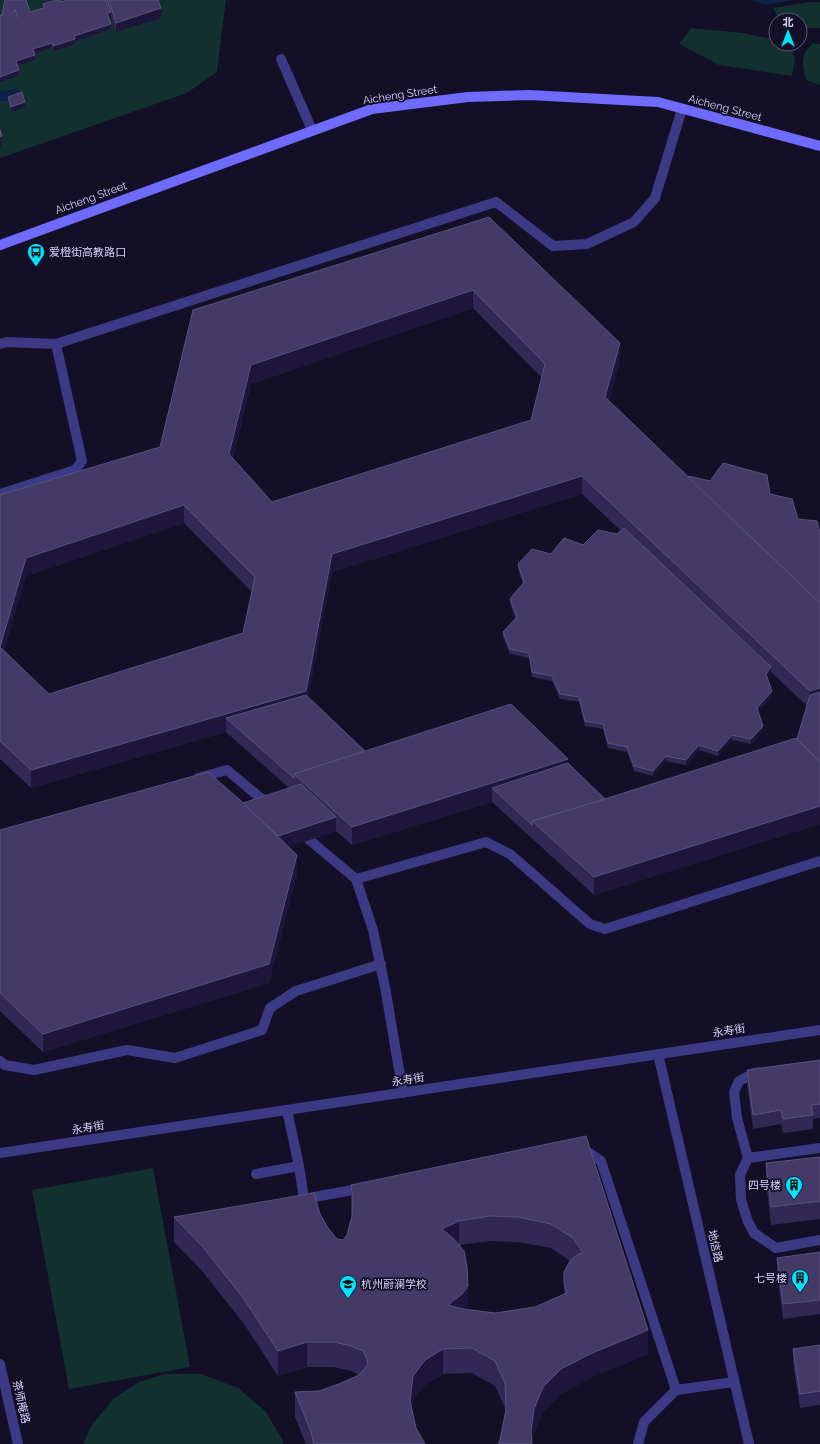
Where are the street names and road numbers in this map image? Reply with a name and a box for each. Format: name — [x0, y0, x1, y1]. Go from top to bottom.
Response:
street label: Aicheng Street — [362, 83, 438, 107]
street label: Aicheng Street — [687, 92, 763, 124]
street label: Aicheng Street — [53, 179, 129, 217]
street label: 永寿街 — [712, 1022, 746, 1040]
street label: 永寿街 — [391, 1071, 425, 1089]
street label: 永寿街 — [71, 1119, 105, 1137]
street label: 地信路 — [705, 1228, 725, 1264]
street label: 茶师庵路 — [10, 1379, 32, 1425]

